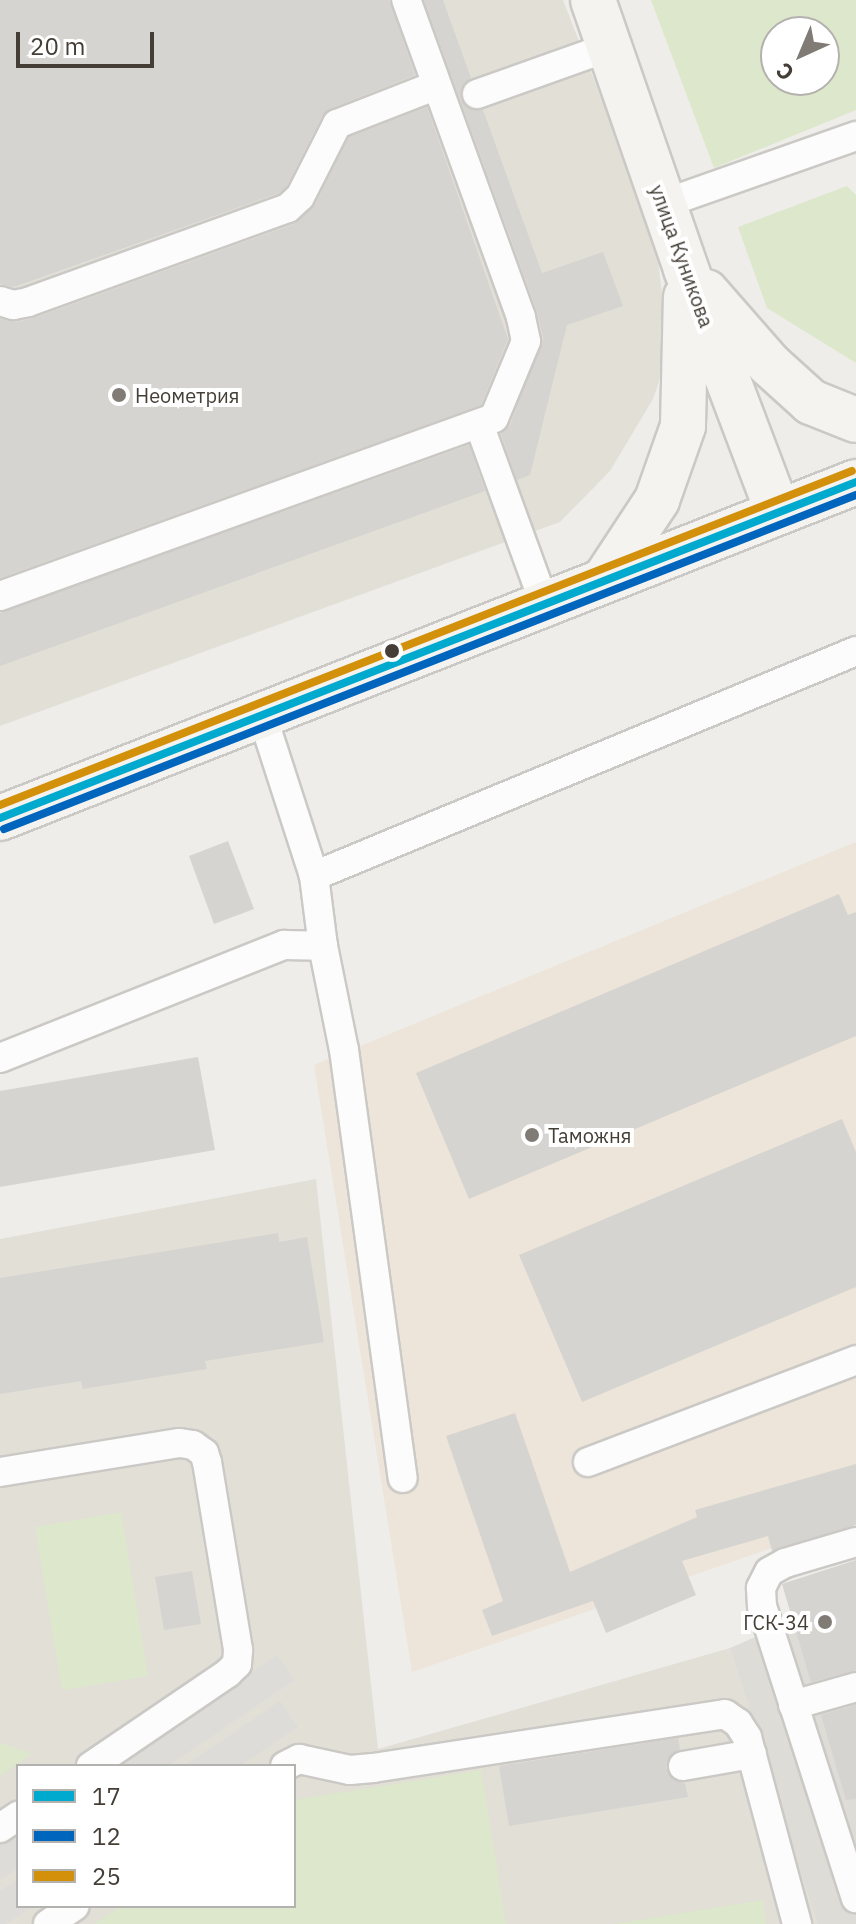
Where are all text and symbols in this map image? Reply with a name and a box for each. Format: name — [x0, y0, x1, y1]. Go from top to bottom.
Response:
scale bar — [20, 16, 158, 66]
north arrow — [760, 16, 840, 96]
text: 20 m — [30, 30, 85, 62]
text: С — [769, 57, 800, 88]
street label: улица Куникова — [645, 181, 719, 331]
place label: Неометрия — [135, 383, 239, 407]
marker: Неометрия — [110, 386, 128, 404]
unlabelled marker — [384, 643, 400, 659]
place label: Таможня — [548, 1123, 631, 1147]
marker: Таможня — [523, 1126, 541, 1144]
place label: ГСК-34 — [743, 1610, 809, 1634]
marker: ГСК-34 — [816, 1613, 834, 1631]
legend — [16, 1764, 296, 1908]
text: 17 — [92, 1780, 121, 1812]
text: 12 — [92, 1820, 121, 1852]
text: 25 — [92, 1860, 121, 1892]

